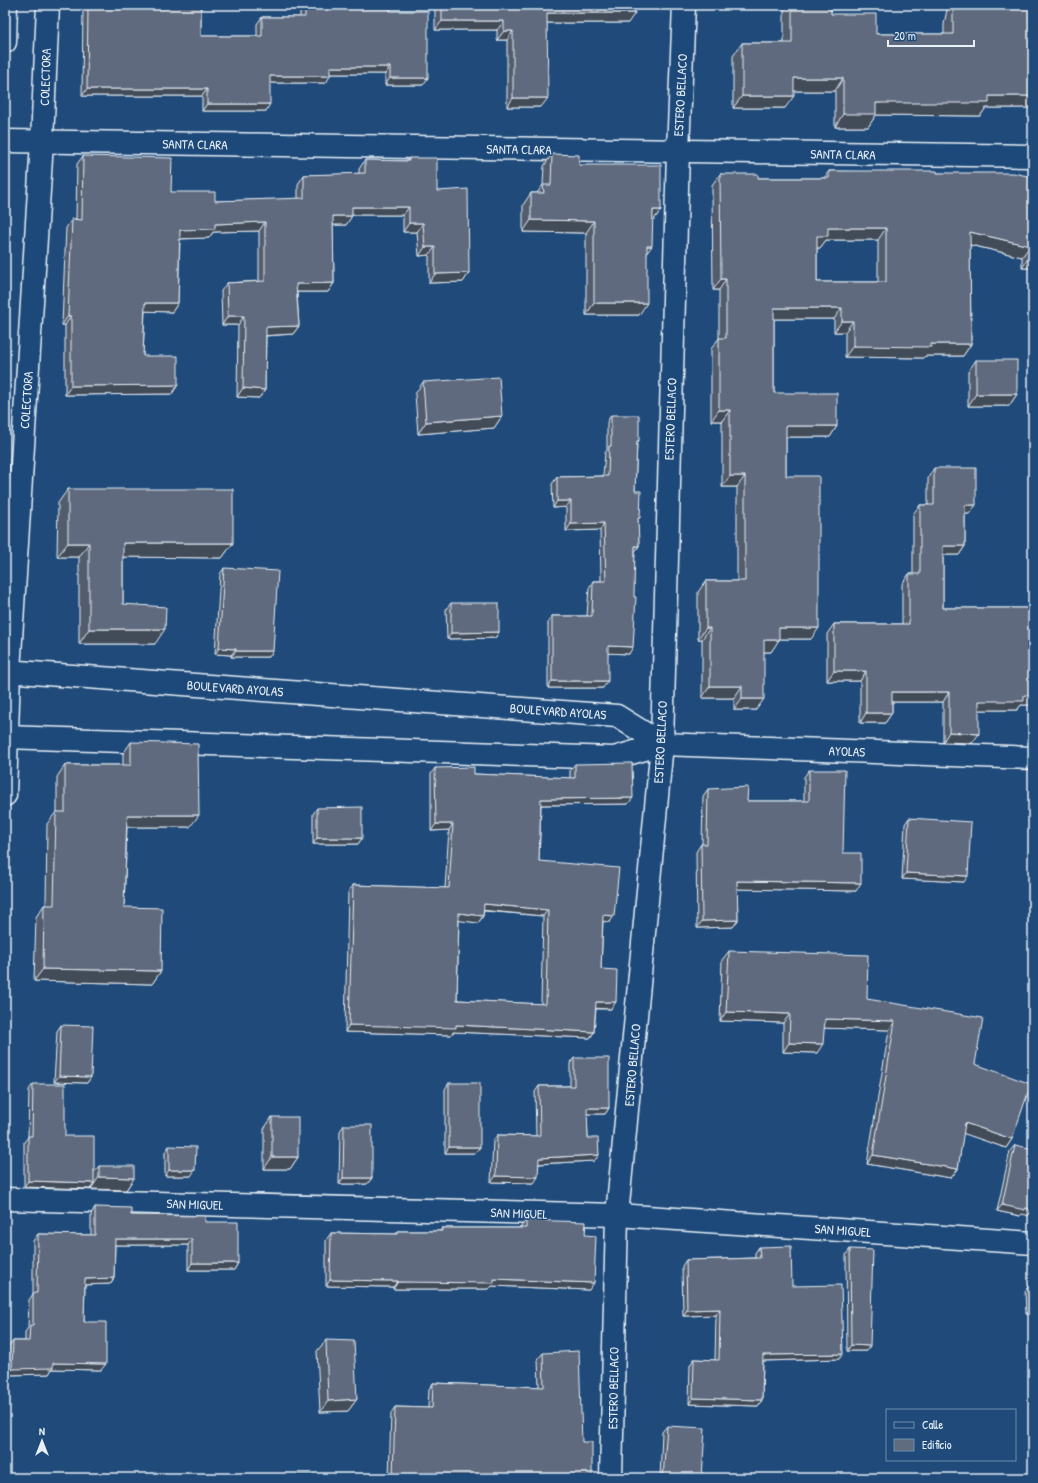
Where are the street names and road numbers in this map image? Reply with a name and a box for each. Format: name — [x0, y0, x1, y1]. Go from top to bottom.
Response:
street label: COLECTORA — [35, 47, 55, 106]
street label: ESTERO BELLACO — [669, 53, 691, 137]
street label: SANTA CLARA — [162, 134, 228, 154]
street label: SANTA CLARA — [486, 139, 552, 159]
street label: SANTA CLARA — [810, 144, 876, 164]
street label: COLECTORA — [15, 370, 37, 429]
street label: ESTERO BELLACO — [660, 378, 680, 460]
street label: BOULEVARD AYOLAS — [186, 676, 284, 700]
street label: BOULEVARD AYOLAS — [509, 699, 607, 723]
street label: ESTERO BELLACO — [649, 700, 671, 784]
street label: AYOLAS — [828, 741, 866, 761]
street label: ESTERO BELLACO — [619, 1023, 645, 1107]
street label: SAN MIGUEL — [166, 1194, 224, 1214]
street label: SAN MIGUEL — [490, 1203, 548, 1223]
street label: SAN MIGUEL — [814, 1219, 872, 1241]
street label: ESTERO BELLACO — [603, 1347, 623, 1429]

